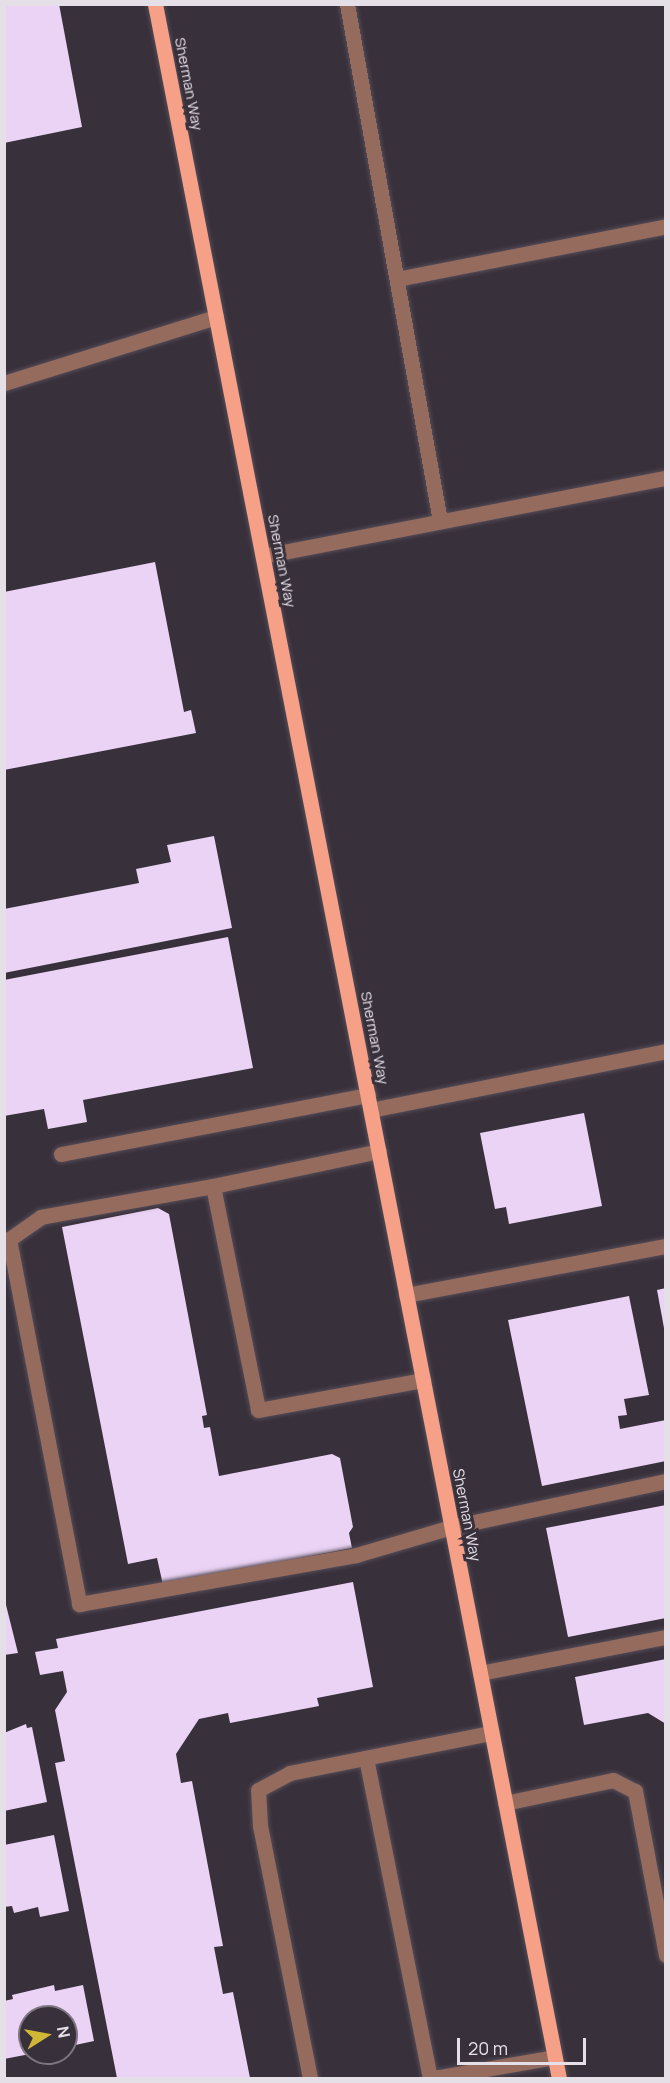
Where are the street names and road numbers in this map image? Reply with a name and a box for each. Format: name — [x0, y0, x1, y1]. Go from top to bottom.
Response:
street label: Sherman Way — [171, 36, 207, 132]
street label: Sherman Way — [264, 513, 300, 609]
street label: Sherman Way — [357, 990, 393, 1086]
street label: Sherman Way — [449, 1467, 485, 1563]

